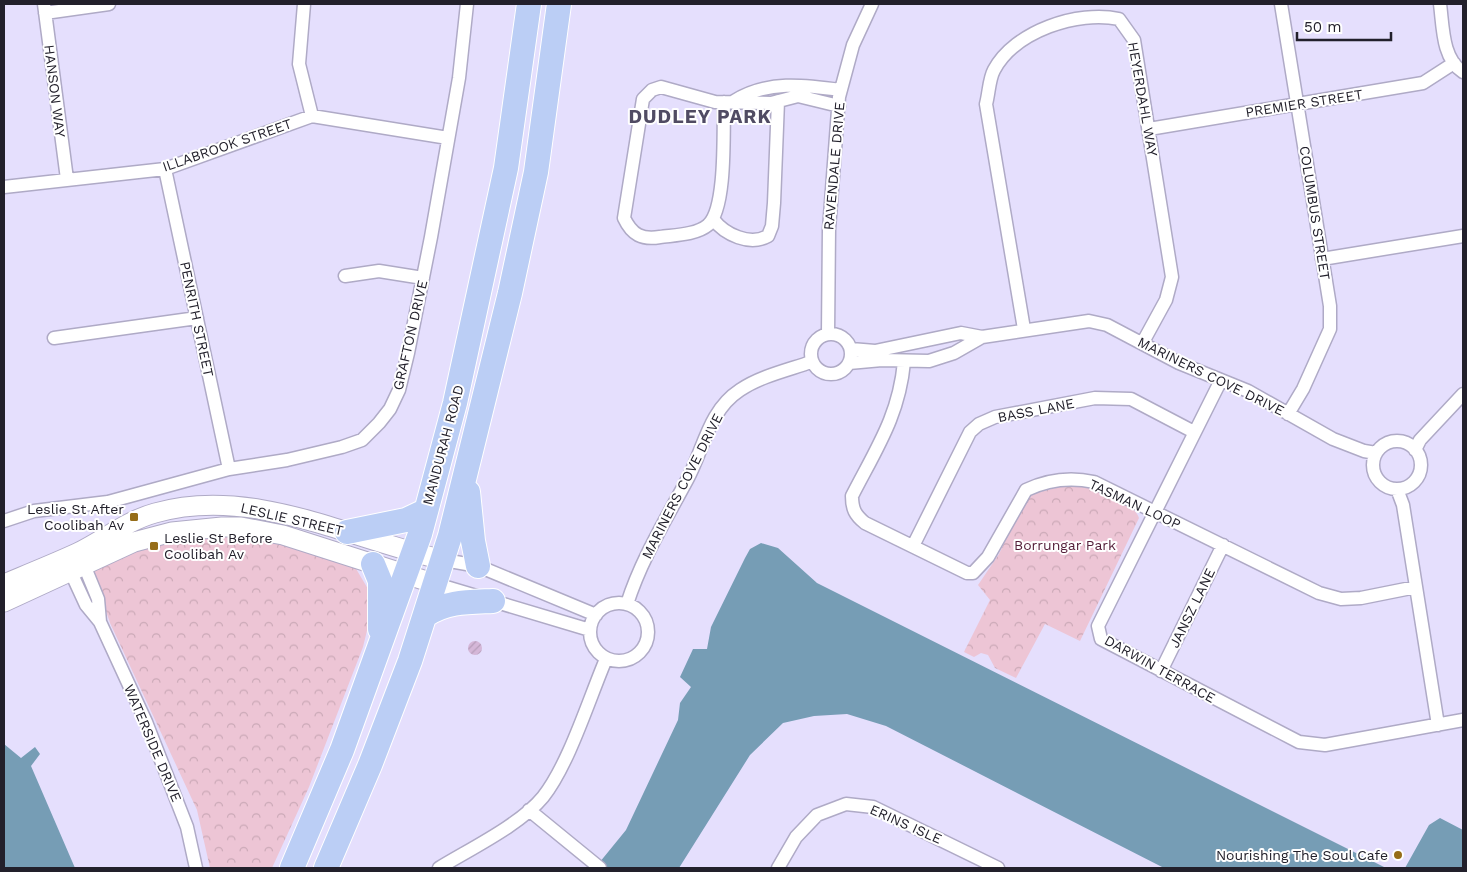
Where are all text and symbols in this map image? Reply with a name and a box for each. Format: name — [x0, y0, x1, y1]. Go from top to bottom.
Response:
scale bar — [1297, 10, 1391, 42]
text: 50 m — [1304, 18, 1341, 36]
street label: HEYERDAHL WAY — [1125, 40, 1161, 158]
street label: HANSON WAY — [41, 44, 69, 138]
street label: PREMIER STREET — [1244, 86, 1364, 120]
street label: RAVENDALE DRIVE — [820, 101, 848, 231]
district label: DUDLEY PARK — [628, 105, 772, 128]
street label: ILLABROOK STREET — [160, 115, 294, 175]
street label: COLUMBUS STREET — [1296, 145, 1334, 282]
street label: PENRITH STREET — [177, 260, 217, 379]
street label: GRAFTON DRIVE — [390, 278, 430, 392]
street label: MARINERS COVE DRIVE — [1135, 333, 1287, 419]
street label: MANDURAH ROAD — [419, 383, 467, 507]
street label: BASS LANE — [996, 395, 1076, 425]
street label: MARINERS COVE DRIVE — [638, 411, 726, 561]
street label: TASMAN LOOP — [1087, 476, 1183, 532]
street label: LESLIE STREET — [239, 499, 346, 539]
place label: Leslie St After Coolibah Av — [27, 501, 125, 533]
marker: Leslie St After Coolibah Av — [128, 511, 140, 523]
place label: Leslie St Before Coolibah Av — [164, 530, 273, 562]
park label: Borrungar Park — [1014, 537, 1116, 553]
marker: Leslie St Before Coolibah Av — [148, 540, 160, 552]
street label: JANSZ LANE — [1166, 566, 1218, 650]
street label: DARWIN TERRACE — [1102, 632, 1218, 706]
street label: WATERSIDE DRIVE — [121, 682, 185, 804]
street label: ERINS ISLE — [868, 801, 944, 847]
place label: Nourishing The Soul Cafe — [1216, 847, 1388, 863]
marker: Nourishing The Soul Cafe — [1392, 849, 1404, 861]

